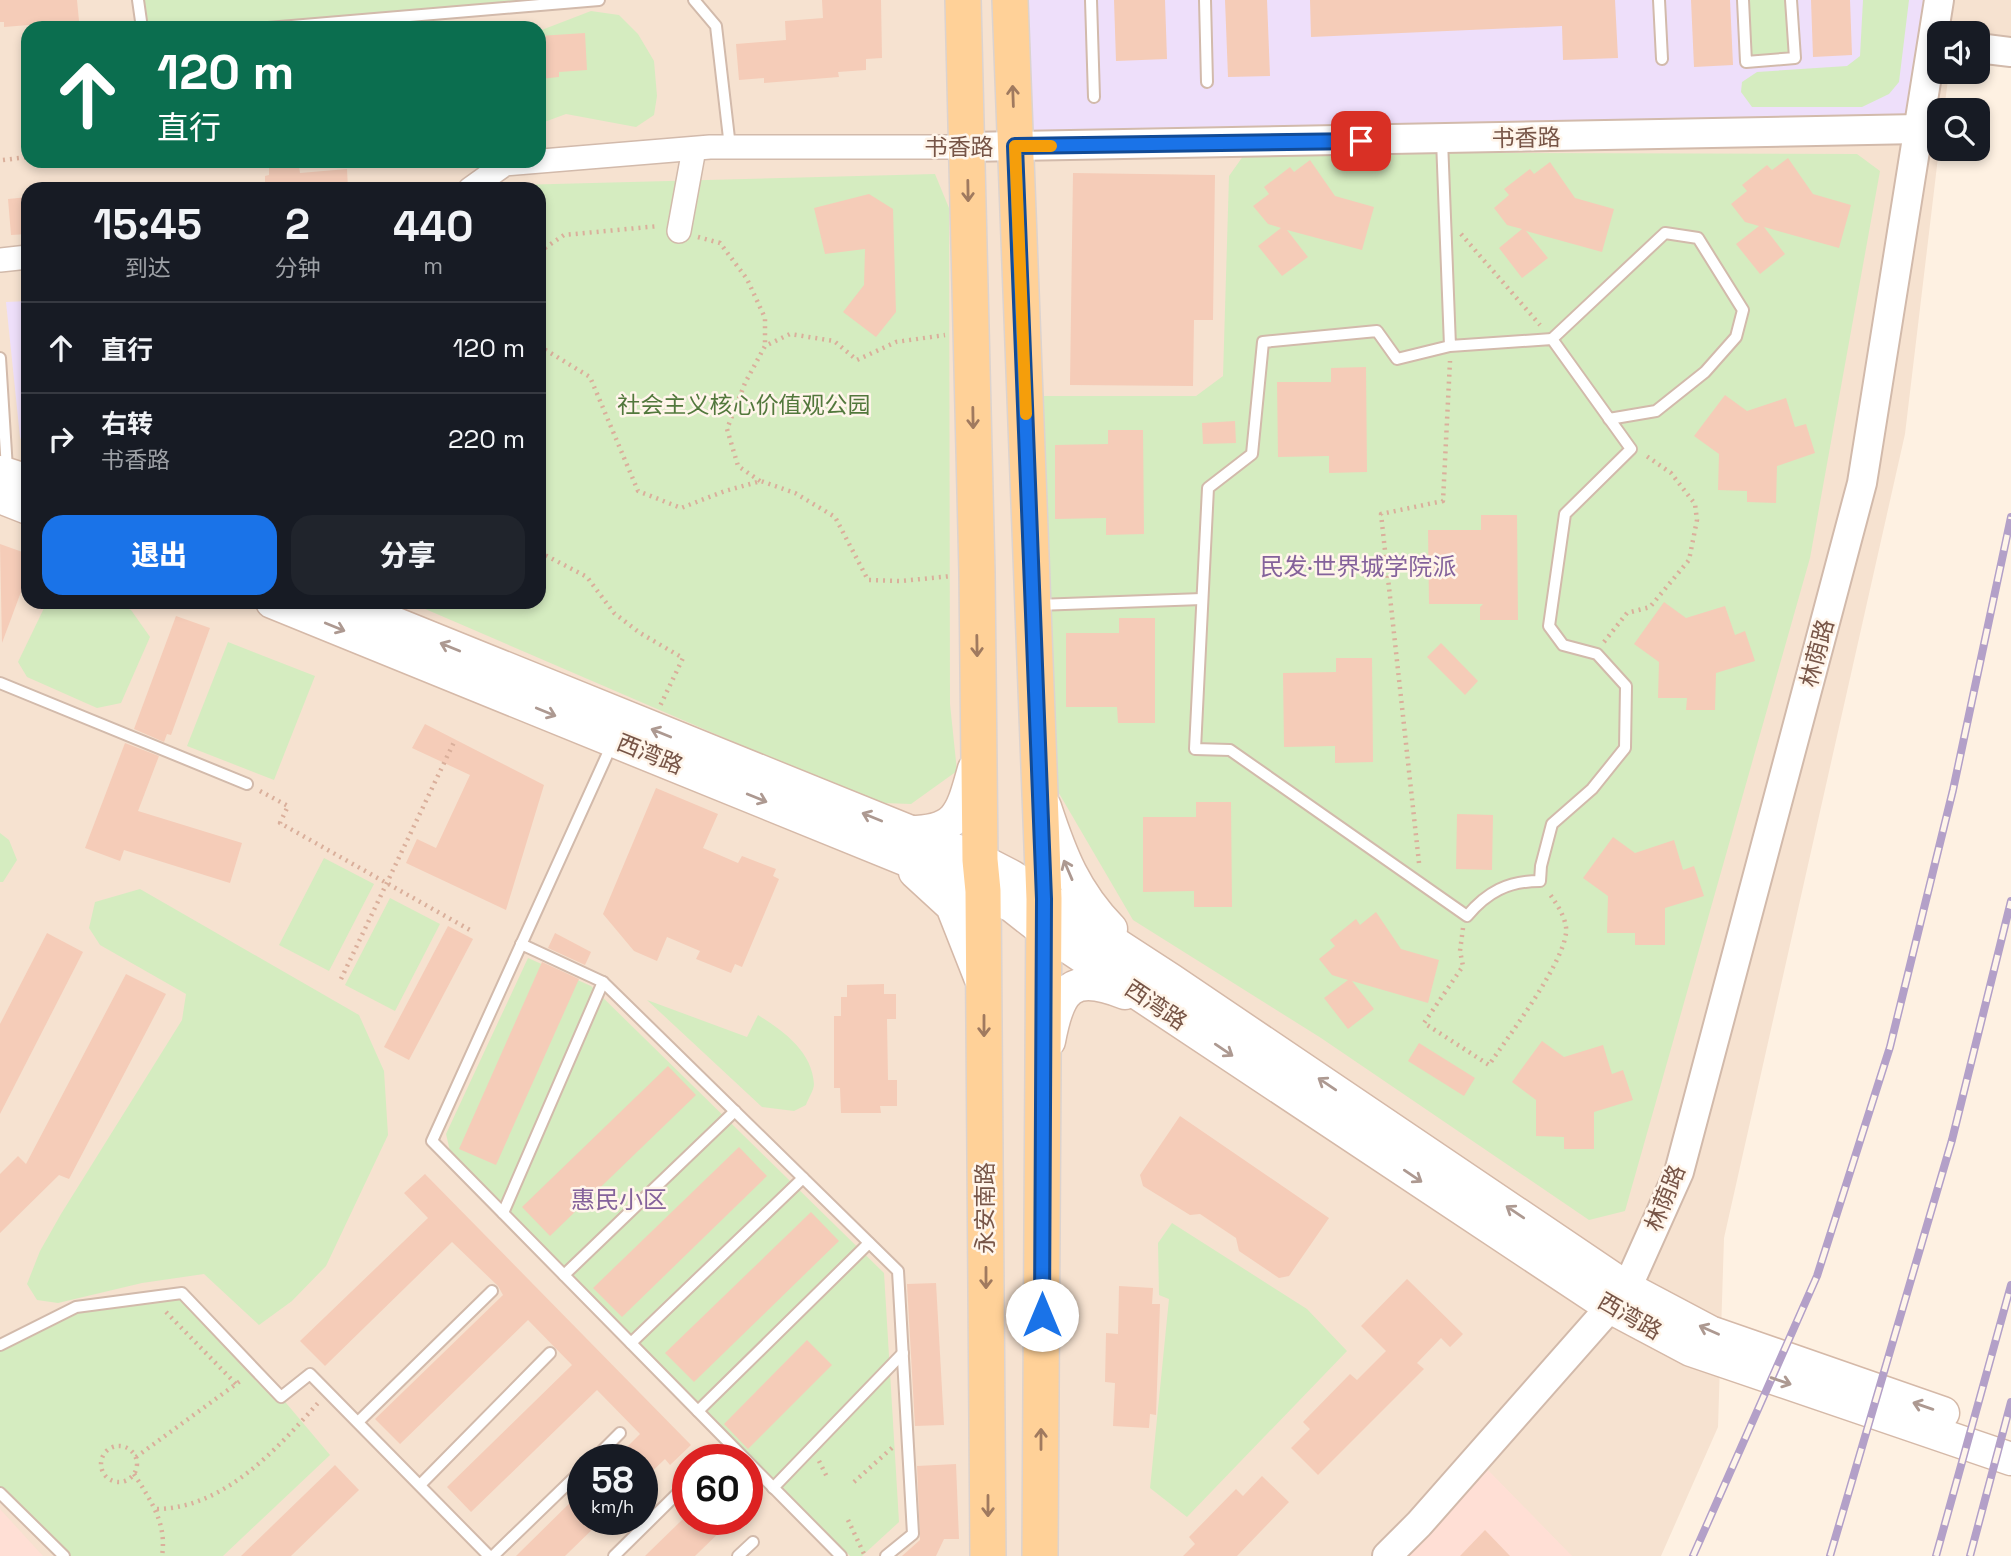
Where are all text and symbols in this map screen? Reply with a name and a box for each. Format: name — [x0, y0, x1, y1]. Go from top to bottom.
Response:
map controls — [1927, 21, 1990, 161]
button: sound — [1927, 21, 1990, 84]
text: 120 m — [157, 41, 294, 103]
icon: ahead — [42, 49, 133, 140]
one-way arrow — [1007, 85, 1020, 108]
button: search — [1927, 98, 1990, 161]
text: 直行 — [157, 108, 221, 148]
pin — [1331, 111, 1391, 171]
icon: arrive — [1342, 122, 1380, 160]
street label: 书香路 — [1491, 122, 1561, 154]
street label: 书香路 — [925, 132, 994, 162]
one-way arrow — [962, 179, 975, 202]
text: 15:45 — [93, 198, 202, 251]
text: 2 — [285, 198, 310, 251]
text: 440 — [393, 200, 474, 253]
text: m — [423, 251, 443, 281]
text: 到达 — [125, 253, 171, 283]
text: 分钟 — [274, 253, 320, 283]
icon: ahead — [42, 329, 80, 367]
text: 120 m — [453, 331, 525, 365]
text: 直行 — [101, 333, 153, 367]
park label: 社会主义核心价值观公园 — [618, 390, 871, 420]
one-way arrow — [967, 406, 980, 429]
text: 右转 — [101, 407, 153, 441]
icon: right — [42, 420, 80, 458]
text: 220 m — [448, 422, 525, 456]
text: 书香路 — [101, 445, 170, 475]
button: 退出 — [42, 515, 277, 595]
button: 分享 — [291, 515, 525, 595]
district label: 民发·世界城学院派 — [1260, 551, 1456, 582]
street label: 林荫路 — [1794, 616, 1840, 690]
one-way arrow — [324, 622, 346, 635]
one-way arrow — [971, 634, 984, 657]
one-way arrow — [440, 639, 462, 652]
one-way arrow — [535, 707, 557, 720]
one-way arrow — [651, 726, 672, 739]
street label: 西湾路 — [612, 727, 688, 781]
one-way arrow — [745, 793, 767, 806]
one-way arrow — [862, 810, 884, 823]
one-way arrow — [1061, 860, 1074, 881]
street label: 西湾路 — [1119, 973, 1193, 1037]
one-way arrow — [977, 1014, 991, 1037]
one-way arrow — [1214, 1043, 1233, 1057]
one-way arrow — [1318, 1077, 1337, 1091]
street label: 林荫路 — [1638, 1160, 1692, 1236]
street label: 永安南路 — [970, 1162, 1000, 1254]
one-way arrow — [1403, 1169, 1422, 1183]
district label: 惠民小区 — [571, 1184, 667, 1215]
one-way arrow — [1506, 1205, 1525, 1219]
one-way arrow — [979, 1266, 993, 1289]
position arrow — [1005, 1278, 1079, 1352]
street label: 西湾路 — [1593, 1286, 1667, 1346]
one-way arrow — [1699, 1323, 1720, 1336]
one-way arrow — [1770, 1376, 1792, 1388]
one-way arrow — [1913, 1399, 1935, 1411]
one-way arrow — [1034, 1428, 1048, 1451]
speed limit sign: 60 — [672, 1444, 763, 1535]
text: 58 — [591, 1458, 634, 1502]
one-way arrow — [981, 1494, 994, 1517]
text: km/h — [591, 1495, 634, 1518]

